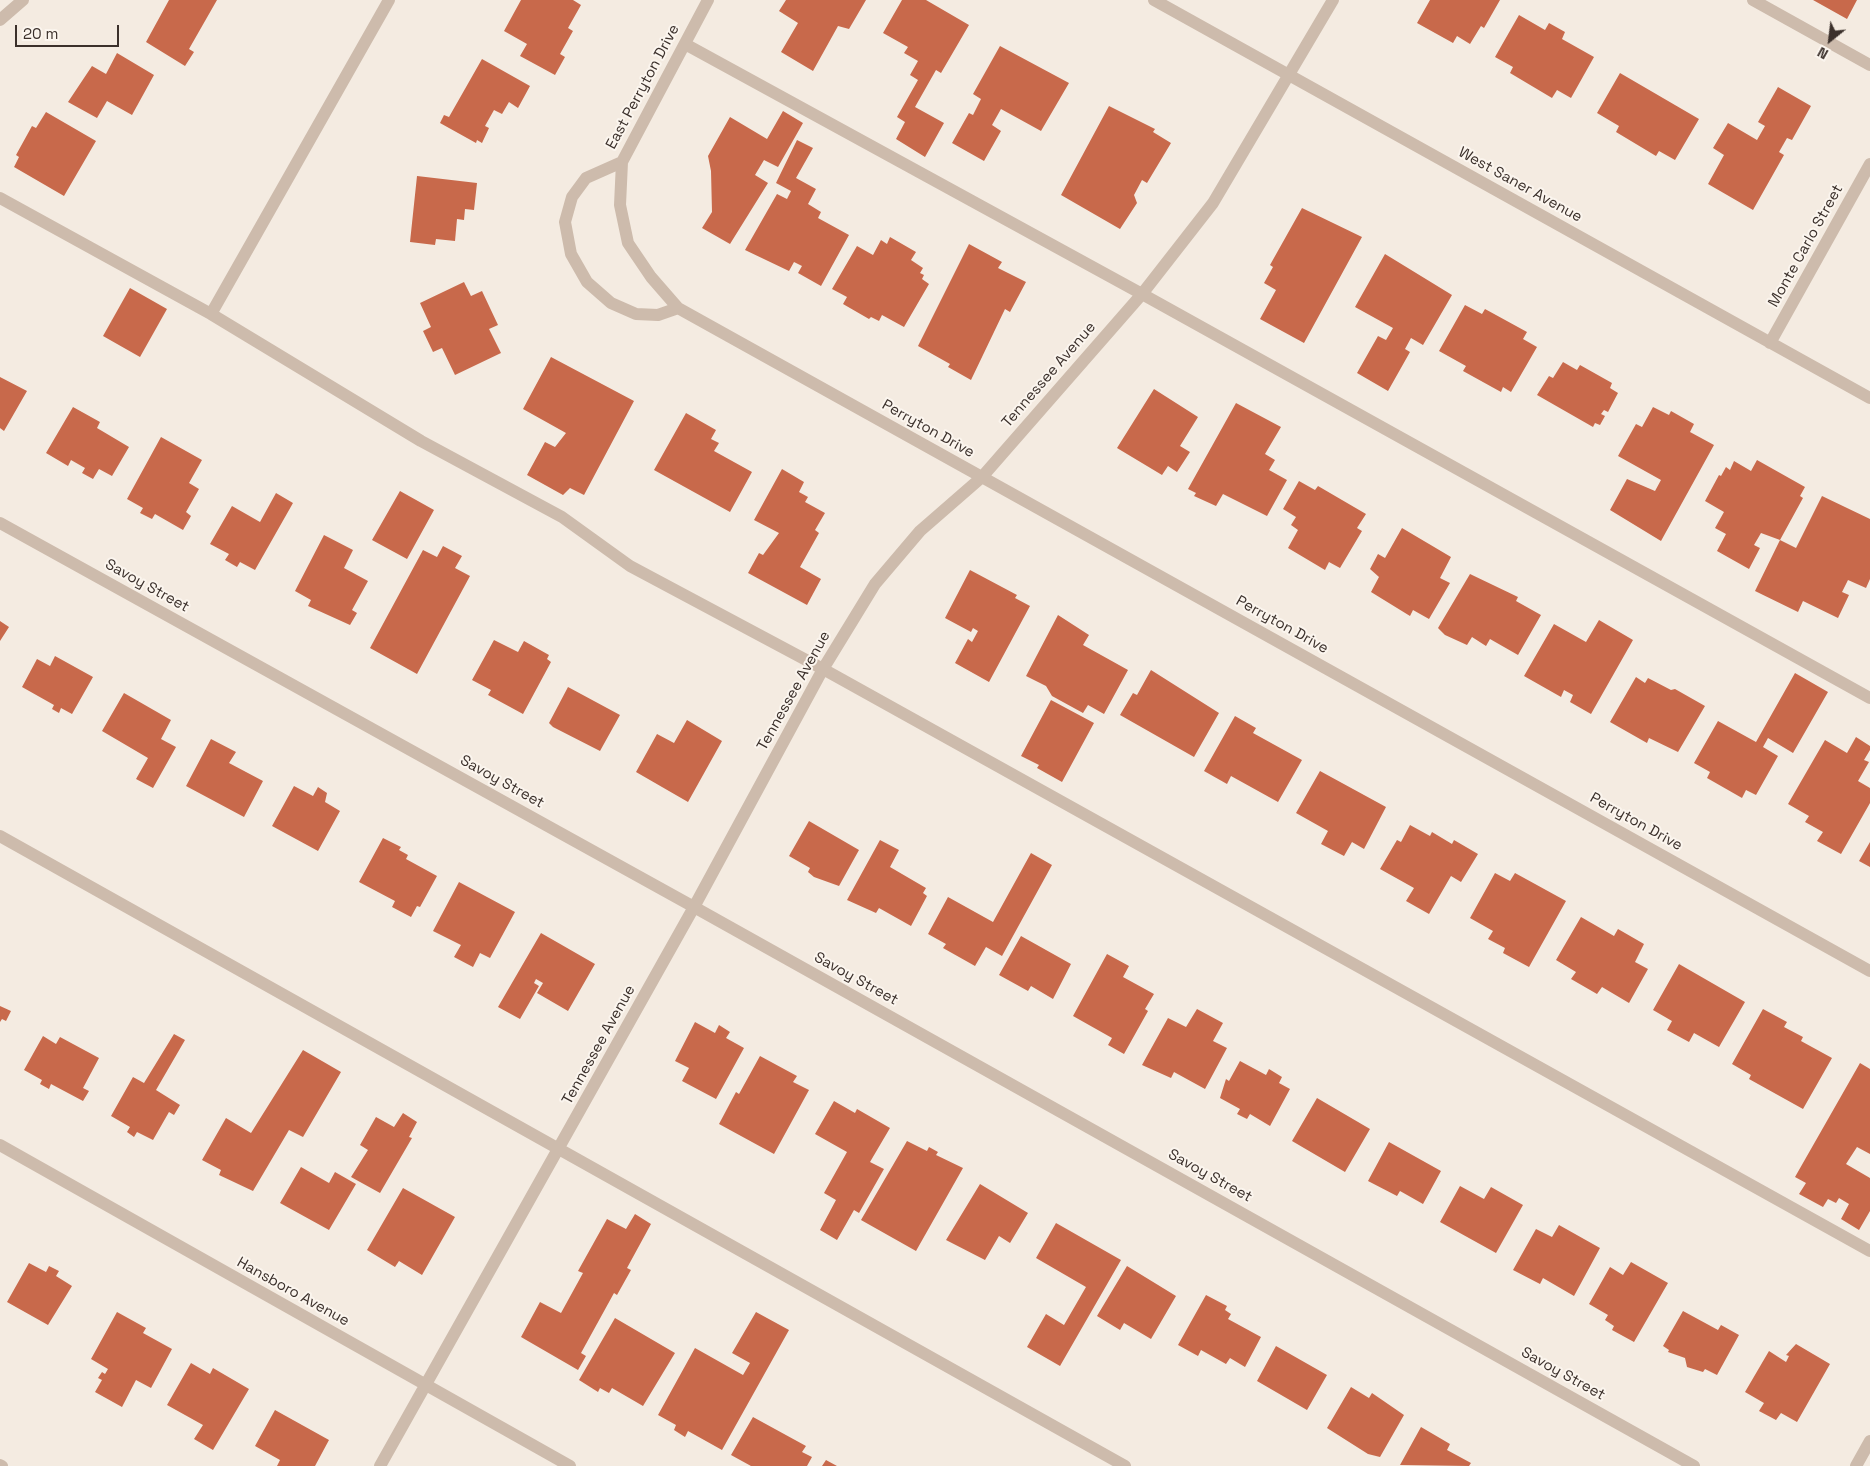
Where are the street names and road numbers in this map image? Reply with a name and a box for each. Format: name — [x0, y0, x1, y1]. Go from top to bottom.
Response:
street label: East Perryton Drive — [603, 22, 683, 152]
street label: West Saner Avenue — [1455, 144, 1585, 226]
street label: Monte Carlo Street — [1765, 182, 1847, 310]
street label: Tennessee Avenue — [998, 319, 1100, 431]
street label: Perryton Drive — [879, 396, 977, 462]
street label: Savoy Street — [102, 555, 192, 617]
street label: Perryton Drive — [1233, 592, 1331, 658]
street label: Tennessee Avenue — [754, 628, 834, 754]
street label: Savoy Street — [457, 751, 547, 813]
street label: Perryton Drive — [1587, 789, 1685, 855]
street label: Savoy Street — [811, 948, 901, 1010]
street label: Tennessee Avenue — [559, 982, 639, 1108]
street label: Savoy Street — [1165, 1145, 1255, 1207]
street label: Hansboro Avenue — [234, 1254, 352, 1330]
street label: Savoy Street — [1518, 1343, 1608, 1405]

